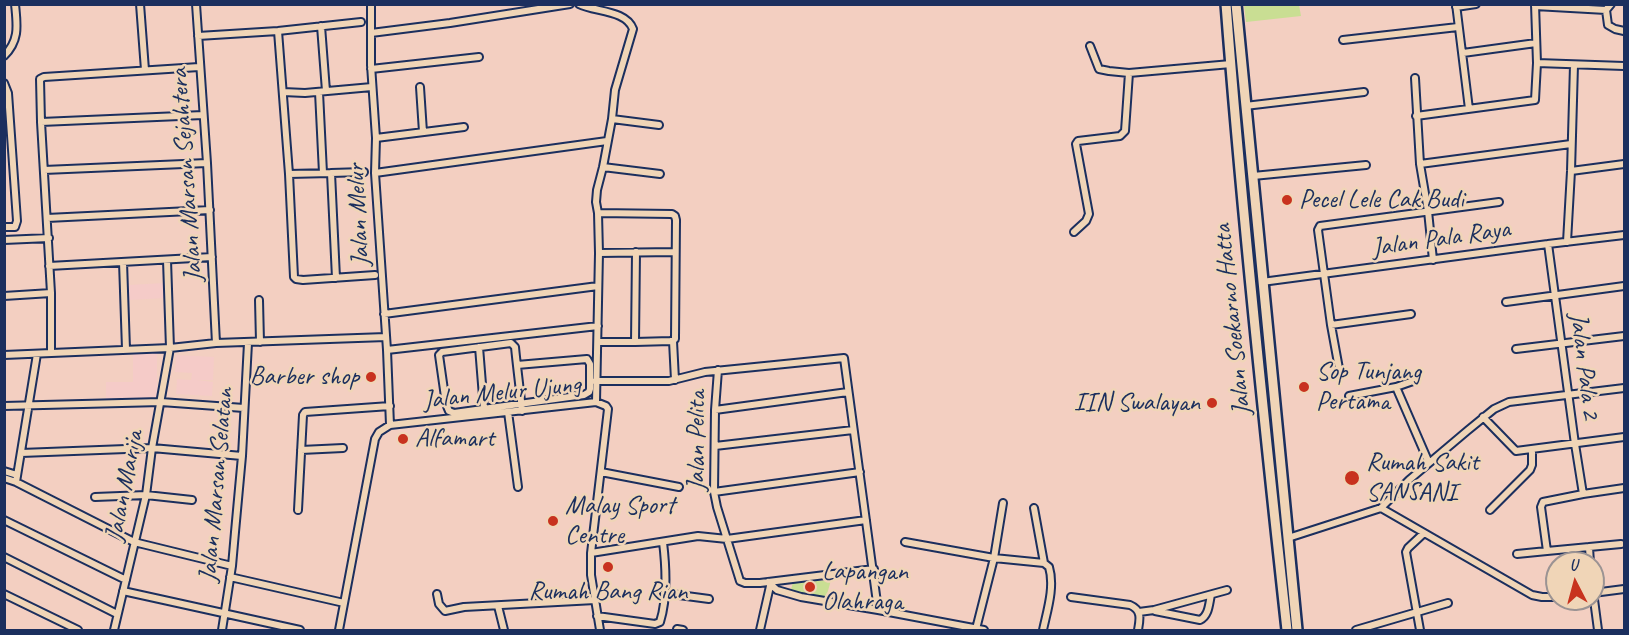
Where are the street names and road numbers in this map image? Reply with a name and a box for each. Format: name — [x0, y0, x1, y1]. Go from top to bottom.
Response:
street label: Jalan Marsan Sejahtera — [164, 67, 210, 283]
street label: Jalan Melur — [341, 163, 377, 267]
street label: Jalan Pala Raya — [1370, 214, 1512, 264]
street label: Jalan Soekarno Hatta — [1207, 223, 1259, 417]
street label: Jalan Pala 2 — [1562, 311, 1606, 421]
street label: Jalan Melur Ujung — [422, 369, 582, 417]
street label: Jalan Marsan Selatan — [193, 386, 241, 584]
street label: Jalan Pelita — [681, 391, 713, 491]
street label: Jalan Marija — [99, 428, 151, 544]

